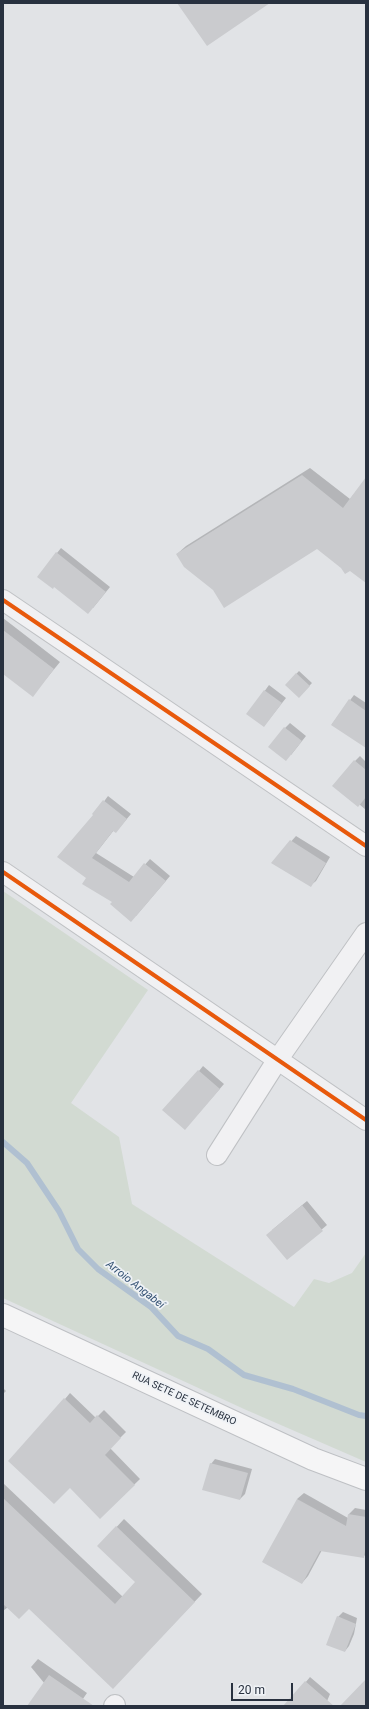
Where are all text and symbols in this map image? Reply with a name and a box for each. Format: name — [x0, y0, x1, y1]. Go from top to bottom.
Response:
water label: Arroio Angabeí — [103, 1258, 167, 1312]
street label: RUA SETE DE SETEMBRO — [130, 1370, 238, 1428]
scale bar — [233, 1675, 295, 1701]
text: 20 m — [238, 1683, 265, 1697]

